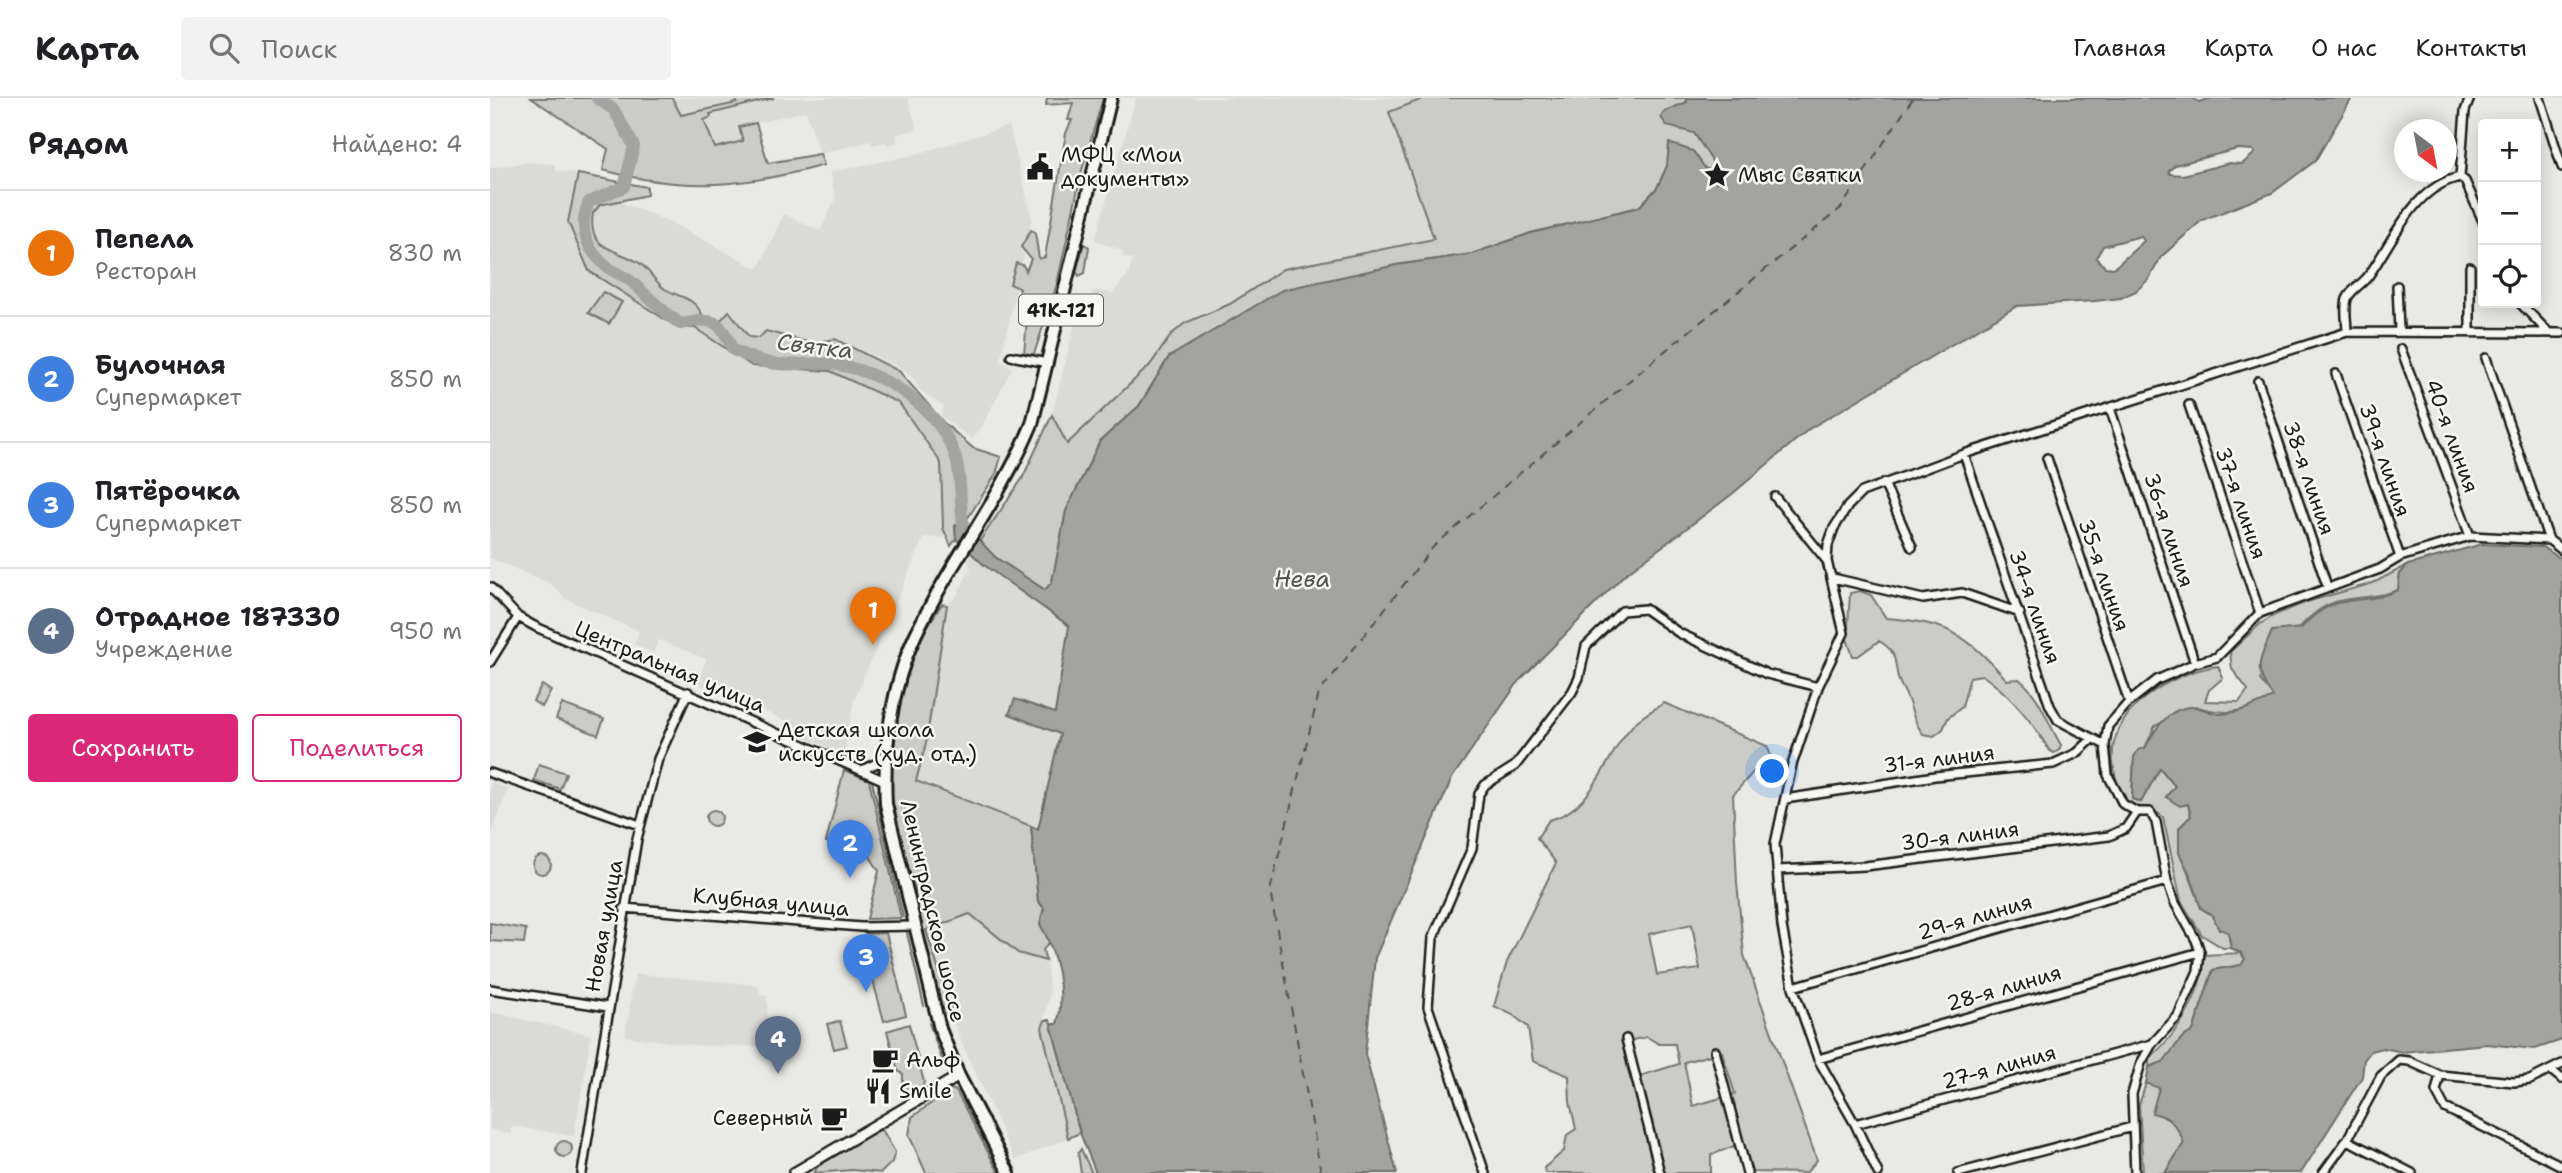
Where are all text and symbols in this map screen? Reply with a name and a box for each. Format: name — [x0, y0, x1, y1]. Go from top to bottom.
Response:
search box — [181, 17, 671, 80]
text: Карта — [35, 26, 139, 71]
icon: search — [205, 29, 243, 67]
text: Поиск — [261, 31, 337, 66]
text: Главная — [2073, 32, 2166, 64]
text: Карта — [2204, 32, 2273, 64]
text: О нас — [2311, 32, 2377, 64]
text: Контакты — [2415, 32, 2527, 64]
north arrow — [2394, 119, 2457, 182]
map controls — [2478, 119, 2541, 308]
button: + — [2478, 119, 2541, 182]
text: Рядом — [28, 123, 128, 164]
text: Найдено: 4 — [332, 129, 462, 159]
place label: МФЦ «Мои документы» — [1061, 141, 1189, 193]
public building icon: МФЦ «Мои документы» — [1025, 152, 1055, 182]
place icon: Мыс Святки — [1702, 160, 1732, 190]
place label: Мыс Святки — [1738, 161, 1862, 189]
button: − — [2478, 182, 2541, 245]
text: Пепела — [95, 221, 194, 256]
text: 1 — [46, 238, 56, 268]
text: 830 m — [388, 238, 462, 268]
button: locate — [2478, 245, 2541, 308]
text: Ресторан — [95, 256, 197, 286]
road number: 41К-121 — [1019, 294, 1103, 326]
water label: Святка — [775, 326, 855, 366]
text: Булочная — [95, 347, 226, 382]
text: 2 — [43, 364, 59, 394]
text: 850 m — [389, 364, 462, 394]
street label: 40-я линия — [2418, 375, 2486, 497]
text: Супермаркет — [95, 382, 242, 412]
street label: 39-я линия — [2353, 400, 2417, 520]
street label: 38-я линия — [2276, 417, 2342, 539]
street label: 37-я линия — [2209, 443, 2273, 563]
street label: 36-я линия — [2137, 469, 2201, 591]
text: Пятёрочка — [95, 473, 240, 508]
text: 3 — [43, 490, 59, 520]
text: 850 m — [389, 490, 462, 520]
text: Супермаркет — [95, 508, 242, 538]
street label: 35-я линия — [2072, 515, 2136, 635]
street label: 34-я линия — [2002, 546, 2068, 668]
water label: Нева — [1274, 564, 1330, 594]
pin: 1 — [850, 587, 896, 645]
text: Отрадное 187330 — [95, 599, 340, 634]
street label: Центральная улица — [570, 614, 770, 720]
text: 4 — [43, 616, 59, 646]
text: 950 m — [389, 616, 462, 646]
text: Учреждение — [95, 634, 233, 664]
button: Сохранить — [28, 714, 238, 782]
button: Поделиться — [252, 714, 462, 782]
place label: Детская школа искусств (худ. отд.) — [778, 716, 977, 768]
school or university icon: Детская школа искусств (худ. отд.) — [742, 727, 772, 757]
street label: 31-я линия — [1882, 738, 1996, 780]
your location — [1755, 754, 1789, 788]
street label: Ленинградское шоссе — [894, 797, 972, 1025]
street label: 30-я линия — [1899, 815, 2021, 857]
pin: 2 — [827, 820, 873, 878]
street label: Новая улица — [579, 858, 629, 994]
street label: Клубная улица — [692, 881, 850, 923]
street label: 29-я линия — [1914, 887, 2036, 947]
pin: 3 — [843, 934, 889, 992]
street label: 28-я линия — [1943, 958, 2065, 1018]
pin: 4 — [755, 1016, 801, 1074]
street label: 27-я линия — [1939, 1038, 2059, 1096]
cafe icon: Альф — [870, 1045, 900, 1075]
place label: Альф — [906, 1046, 960, 1074]
restaurant icon: Smile — [863, 1076, 893, 1106]
place label: Smile — [899, 1077, 952, 1105]
cafe icon: Северный — [819, 1103, 849, 1133]
place label: Северный — [713, 1104, 813, 1132]

